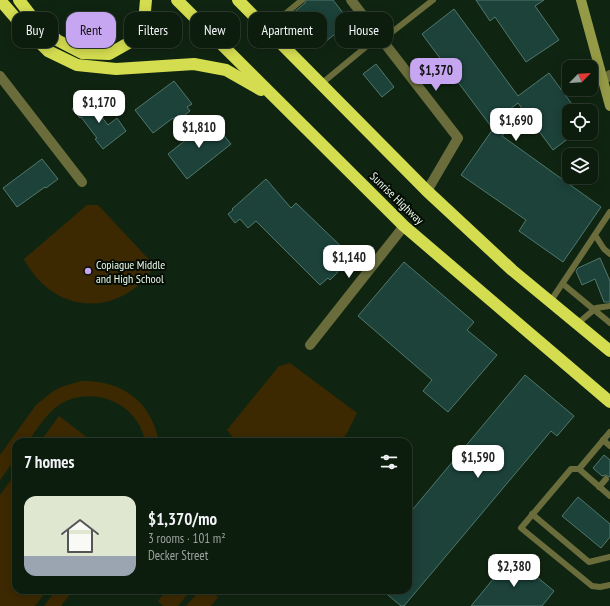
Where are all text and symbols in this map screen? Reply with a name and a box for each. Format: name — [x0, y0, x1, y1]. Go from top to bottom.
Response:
chip: Buy — [12, 12, 58, 48]
chip: Rent — [66, 12, 116, 48]
chip: Filters — [124, 12, 182, 48]
chip: New — [190, 12, 240, 48]
chip: Apartment — [248, 12, 327, 48]
chip: House — [335, 12, 393, 48]
pin: $1,370 — [403, 58, 469, 92]
north arrow — [562, 60, 598, 96]
map controls — [562, 60, 598, 184]
text: $1,370 — [419, 62, 453, 79]
pin: $1,170 — [66, 90, 132, 124]
text: $1,170 — [82, 94, 116, 111]
button: locate — [562, 104, 598, 140]
pin: $1,690 — [483, 108, 549, 142]
text: $1,690 — [499, 112, 533, 129]
pin: $1,810 — [166, 115, 232, 149]
text: $1,810 — [182, 119, 216, 136]
button: layers — [562, 148, 598, 184]
street label: Sunrise Highway — [367, 169, 427, 228]
pin: $1,140 — [316, 245, 382, 279]
text: $1,140 — [332, 249, 366, 266]
place label: Copiague Middle and High School — [96, 257, 165, 286]
marker: Copiague Middle and High School — [83, 266, 93, 276]
pin: $1,590 — [445, 445, 511, 479]
text: $1,590 — [461, 449, 495, 466]
text: 7 homes — [24, 451, 75, 473]
icon: filters — [378, 451, 400, 473]
text: $1,370/mo — [148, 508, 217, 530]
icon: home — [56, 512, 104, 560]
text: 3 rooms · 101 m² — [148, 530, 226, 547]
text: Decker Street — [148, 547, 208, 564]
pin: $2,380 — [481, 554, 547, 588]
text: $2,380 — [497, 558, 531, 575]

